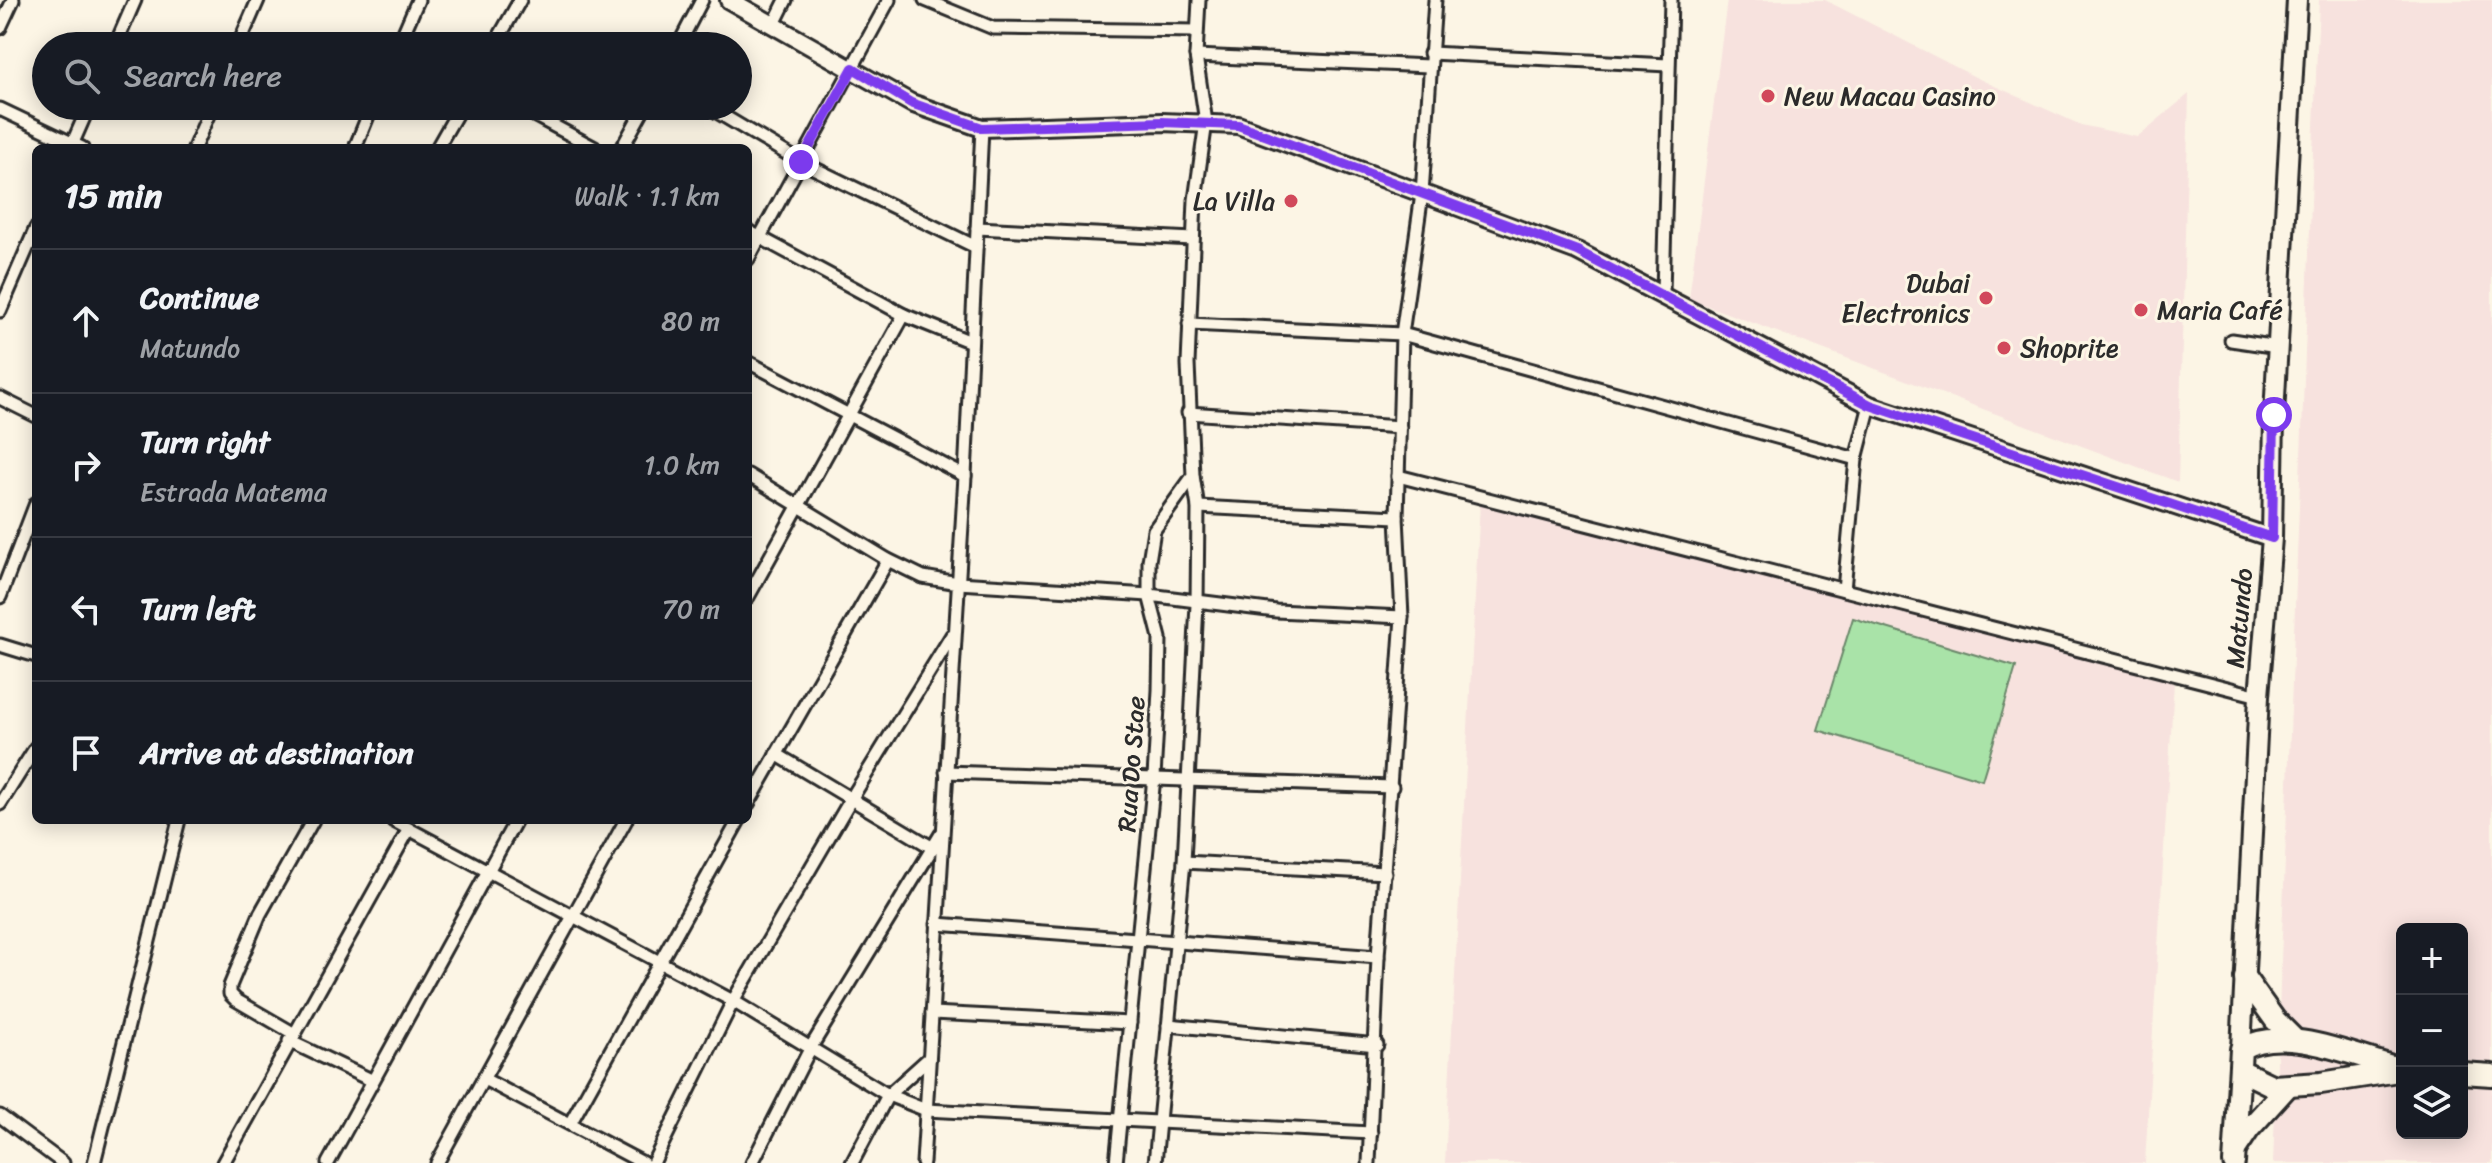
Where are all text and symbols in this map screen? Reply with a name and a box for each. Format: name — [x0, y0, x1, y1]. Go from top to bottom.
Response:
search box — [32, 32, 752, 120]
text: Search here — [124, 49, 282, 103]
icon: search — [60, 54, 104, 98]
place label: New Macau Casino — [1784, 73, 1996, 119]
marker: New Macau Casino — [1759, 87, 1777, 105]
route end — [783, 144, 819, 180]
text: 15 min — [64, 166, 162, 226]
text: Walk · 1.1 km — [575, 173, 720, 219]
place label: La Villa — [1193, 178, 1275, 224]
marker: La Villa — [1282, 192, 1300, 210]
place label: Dubai Electronics — [1841, 260, 1971, 336]
text: Continue — [140, 271, 259, 325]
place label: Maria Café — [2157, 287, 2283, 333]
marker: Dubai Electronics — [1977, 289, 1995, 307]
text: 80 m — [661, 298, 720, 344]
icon: ahead — [64, 299, 108, 343]
marker: Maria Café — [2132, 301, 2150, 319]
text: Matundo — [140, 325, 240, 371]
place label: Shoprite — [2020, 325, 2119, 371]
marker: Shoprite — [1995, 339, 2013, 357]
route start — [2256, 397, 2292, 433]
text: Turn right — [140, 415, 270, 469]
text: 1.0 km — [644, 442, 720, 488]
icon: right — [64, 443, 108, 487]
text: Estrada Matema — [140, 469, 327, 515]
street label: Matundo — [2212, 566, 2266, 670]
text: Turn left — [140, 582, 256, 636]
text: 70 m — [662, 586, 720, 632]
icon: left — [64, 587, 108, 631]
street label: Rua Do Stae — [1103, 694, 1159, 834]
text: Arrive at destination — [140, 726, 414, 780]
icon: arrive — [64, 731, 108, 775]
map controls — [2396, 923, 2468, 1139]
button: + — [2396, 923, 2468, 995]
button: − — [2396, 995, 2468, 1067]
button: layers — [2396, 1067, 2468, 1139]

